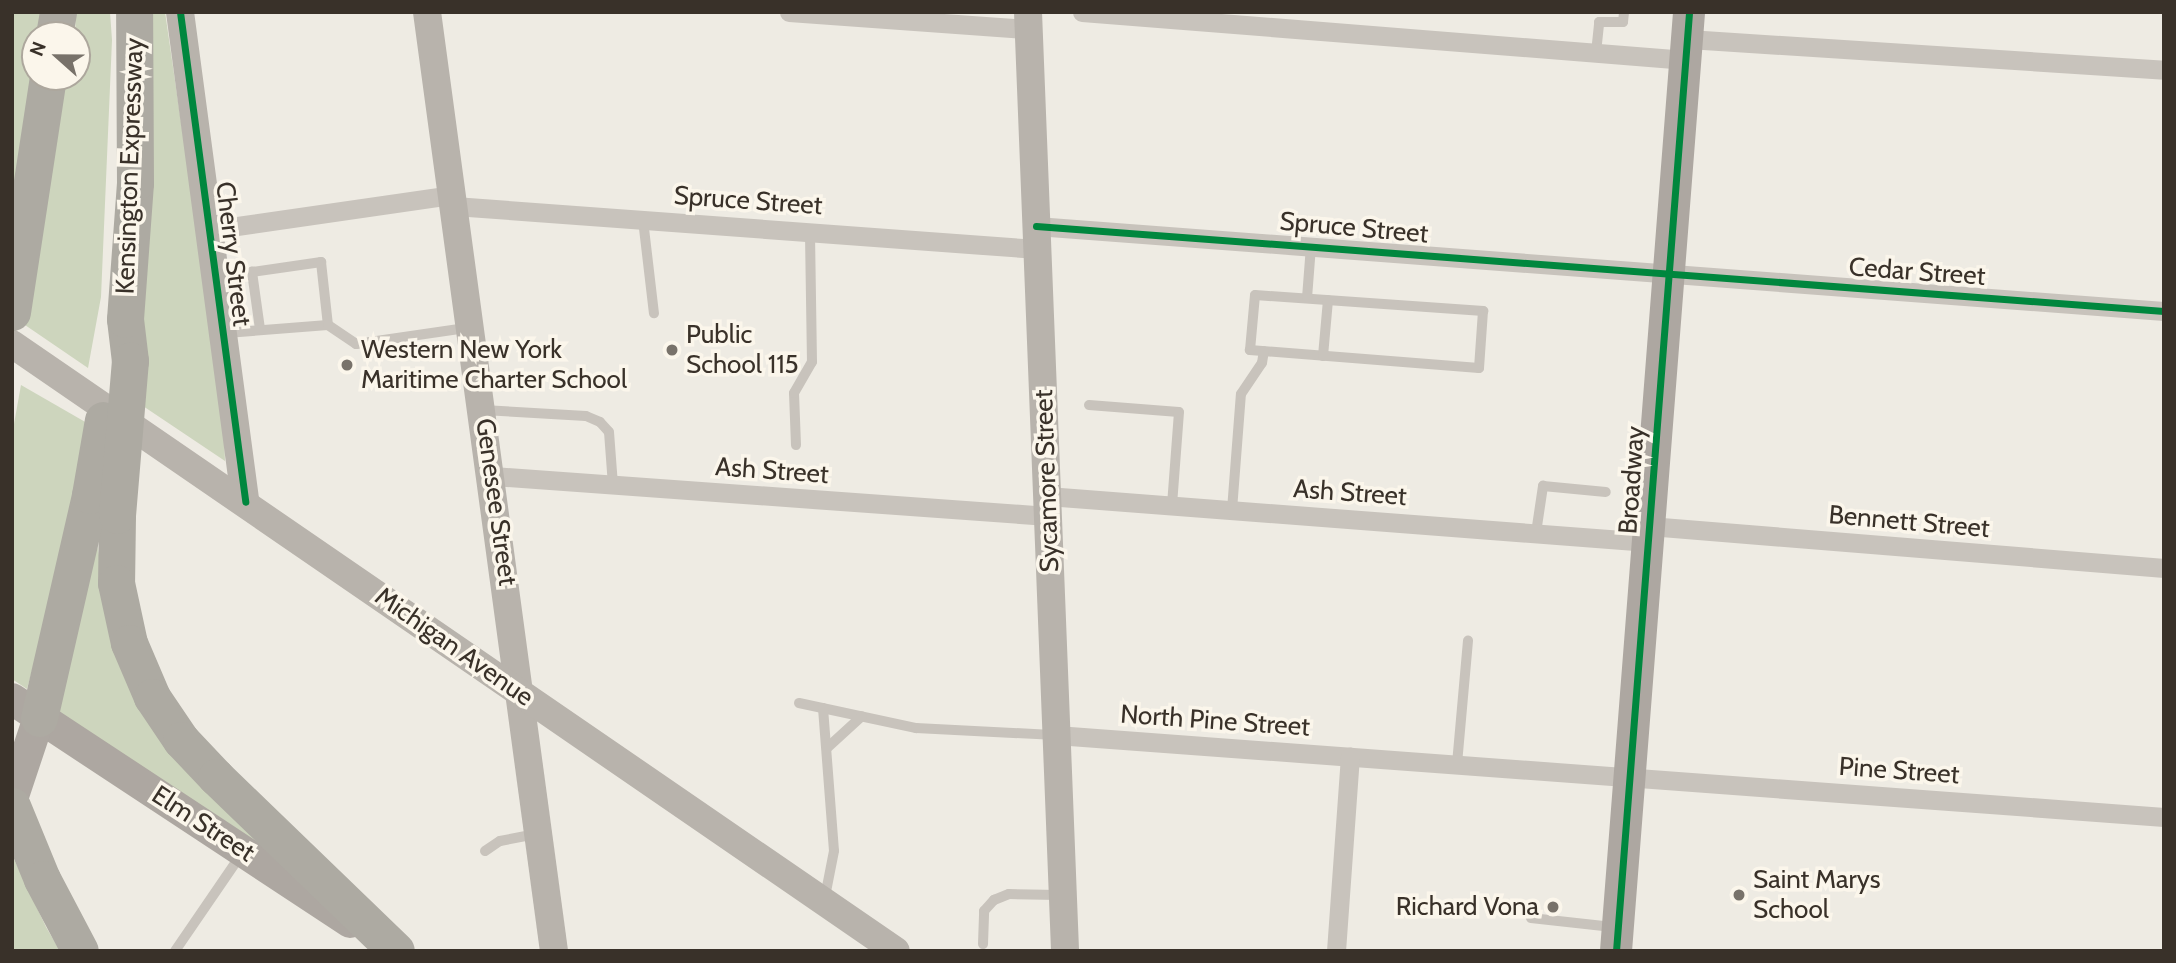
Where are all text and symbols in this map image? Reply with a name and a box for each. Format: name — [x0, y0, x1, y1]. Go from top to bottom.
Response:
north arrow — [21, 21, 91, 91]
street label: Kensington Expressway — [110, 37, 150, 295]
text: N — [25, 39, 51, 59]
street label: Cherry Street — [209, 180, 257, 328]
street label: Spruce Street — [673, 180, 823, 222]
street label: Spruce Street — [1278, 206, 1430, 250]
street label: Cedar Street — [1848, 252, 1986, 292]
place label: Public School 115 — [686, 319, 799, 380]
place label: Western New York Maritime Charter School — [361, 334, 627, 396]
marker: Public School 115 — [664, 342, 680, 358]
marker: Western New York Maritime Charter School — [339, 357, 355, 373]
street label: Sycamore Street — [1028, 389, 1066, 573]
street label: Genesee Street — [469, 416, 523, 588]
street label: Broadway — [1613, 425, 1651, 535]
street label: Ash Street — [714, 451, 830, 491]
street label: Ash Street — [1292, 473, 1408, 513]
street label: Bennett Street — [1827, 499, 1991, 545]
street label: Michigan Avenue — [369, 581, 539, 713]
street label: North Pine Street — [1119, 699, 1311, 743]
street label: Pine Street — [1838, 751, 1960, 791]
street label: Elm Street — [146, 779, 260, 869]
place label: Saint Marys School — [1753, 864, 1881, 926]
marker: Saint Marys School — [1731, 887, 1747, 903]
place label: Richard Vona — [1396, 891, 1539, 923]
marker: Richard Vona — [1545, 899, 1561, 915]

